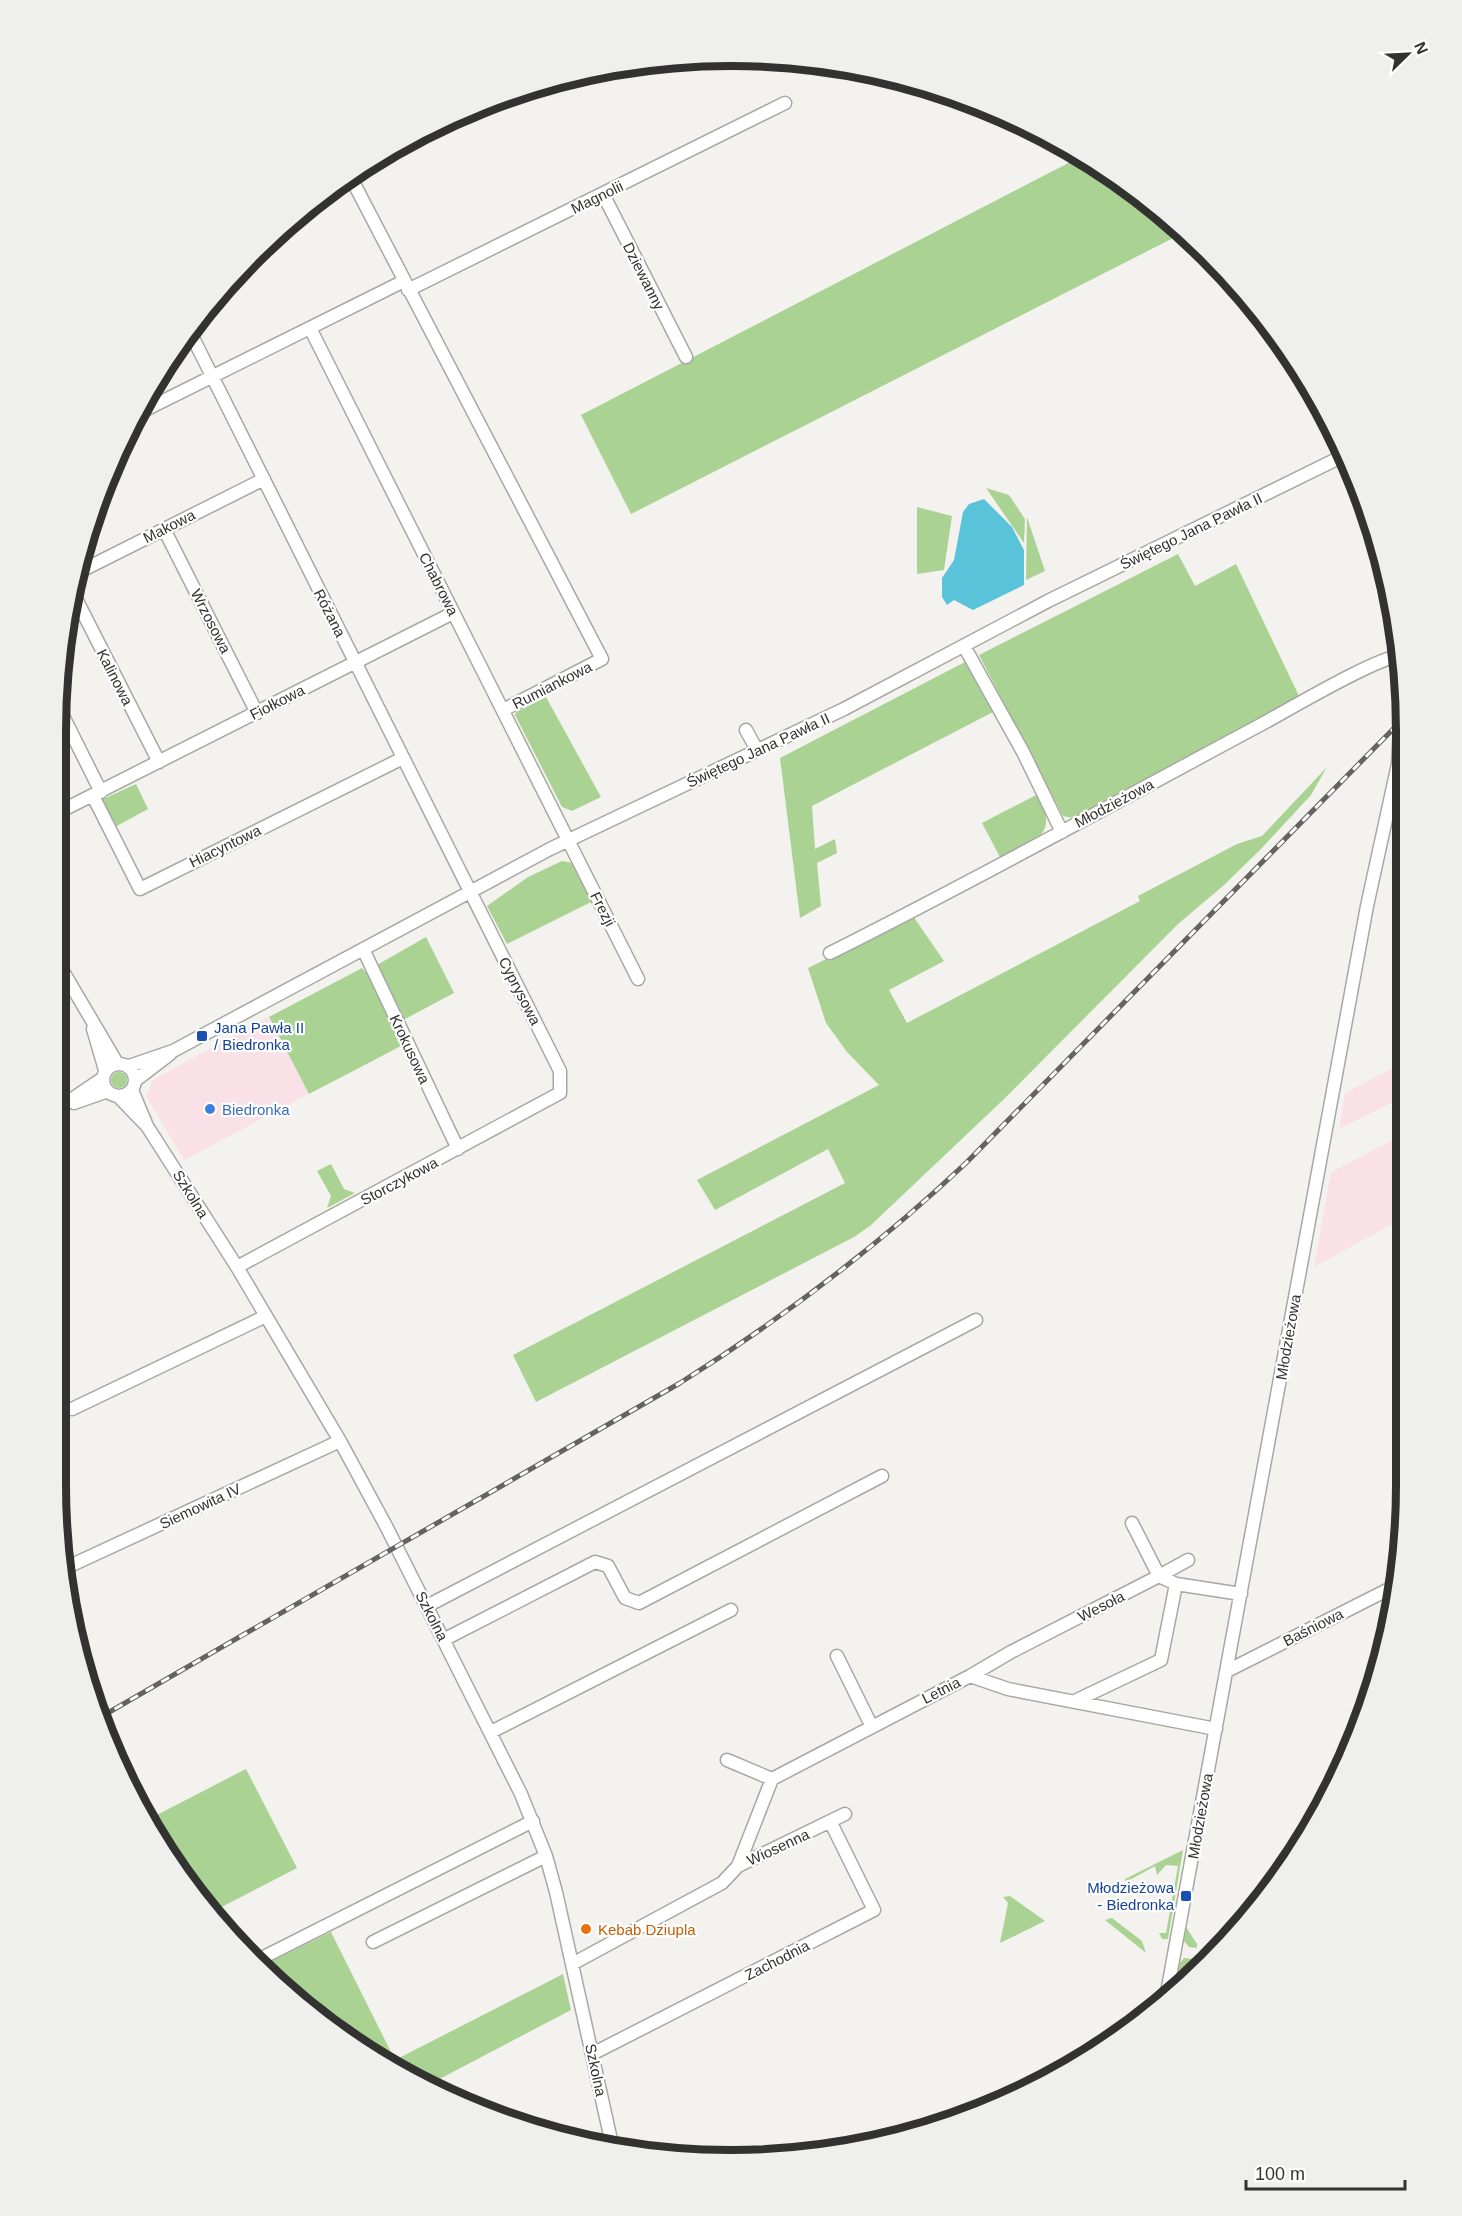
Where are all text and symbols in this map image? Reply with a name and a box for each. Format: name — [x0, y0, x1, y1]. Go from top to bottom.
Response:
north arrow — [1378, 24, 1438, 84]
text: N — [1411, 39, 1431, 57]
street label: Magnolii — [568, 177, 626, 217]
street label: Dziewanny — [620, 239, 668, 313]
street label: Świętego Jana Pawła II — [1117, 489, 1265, 573]
street label: Makowa — [140, 505, 198, 546]
street label: Chabrowa — [416, 550, 462, 619]
street label: Wrzosowa — [188, 586, 235, 657]
street label: Różana — [311, 586, 350, 640]
street label: Kalinowa — [94, 646, 137, 709]
street label: Rumiankowa — [510, 657, 595, 712]
street label: Fiołkowa — [247, 681, 308, 723]
street label: Świętego Jana Pawła II — [684, 709, 832, 791]
street label: Młodzieżowa — [1072, 775, 1157, 831]
street label: Hiacyntowa — [186, 821, 264, 871]
street label: Frezji — [587, 889, 619, 929]
street label: Cyprysowa — [496, 954, 545, 1028]
street label: Krokusowa — [387, 1012, 434, 1087]
place label: Jana Pawła II / Biedronka — [214, 1019, 304, 1053]
marker: Jana Pawła II / Biedronka — [195, 1029, 209, 1043]
place label: Biedronka — [222, 1101, 290, 1118]
marker: Biedronka — [203, 1102, 217, 1116]
street label: Storczykowa — [357, 1153, 441, 1208]
street label: Szkolna — [170, 1167, 213, 1222]
street label: Młodzieżowa — [1272, 1292, 1304, 1381]
street label: Siemowita IV — [157, 1480, 243, 1532]
street label: Wesoła — [1075, 1587, 1128, 1625]
street label: Szkolna — [412, 1588, 452, 1644]
street label: Baśniowa — [1280, 1604, 1346, 1649]
street label: Letnia — [919, 1673, 964, 1707]
street label: Młodzieżowa — [1184, 1771, 1216, 1860]
street label: Wiosenna — [744, 1825, 812, 1869]
place label: Młodzieżowa - Biedronka — [1087, 1879, 1175, 1913]
marker: Młodzieżowa - Biedronka — [1179, 1889, 1193, 1903]
place label: Kebab Dziupla — [598, 1921, 696, 1938]
marker: Kebab Dziupla — [579, 1922, 593, 1936]
street label: Zachodnia — [742, 1936, 813, 1983]
street label: Szkolna — [582, 2042, 610, 2099]
scale bar — [1246, 2153, 1405, 2191]
text: 100 m — [1255, 2164, 1305, 2184]

